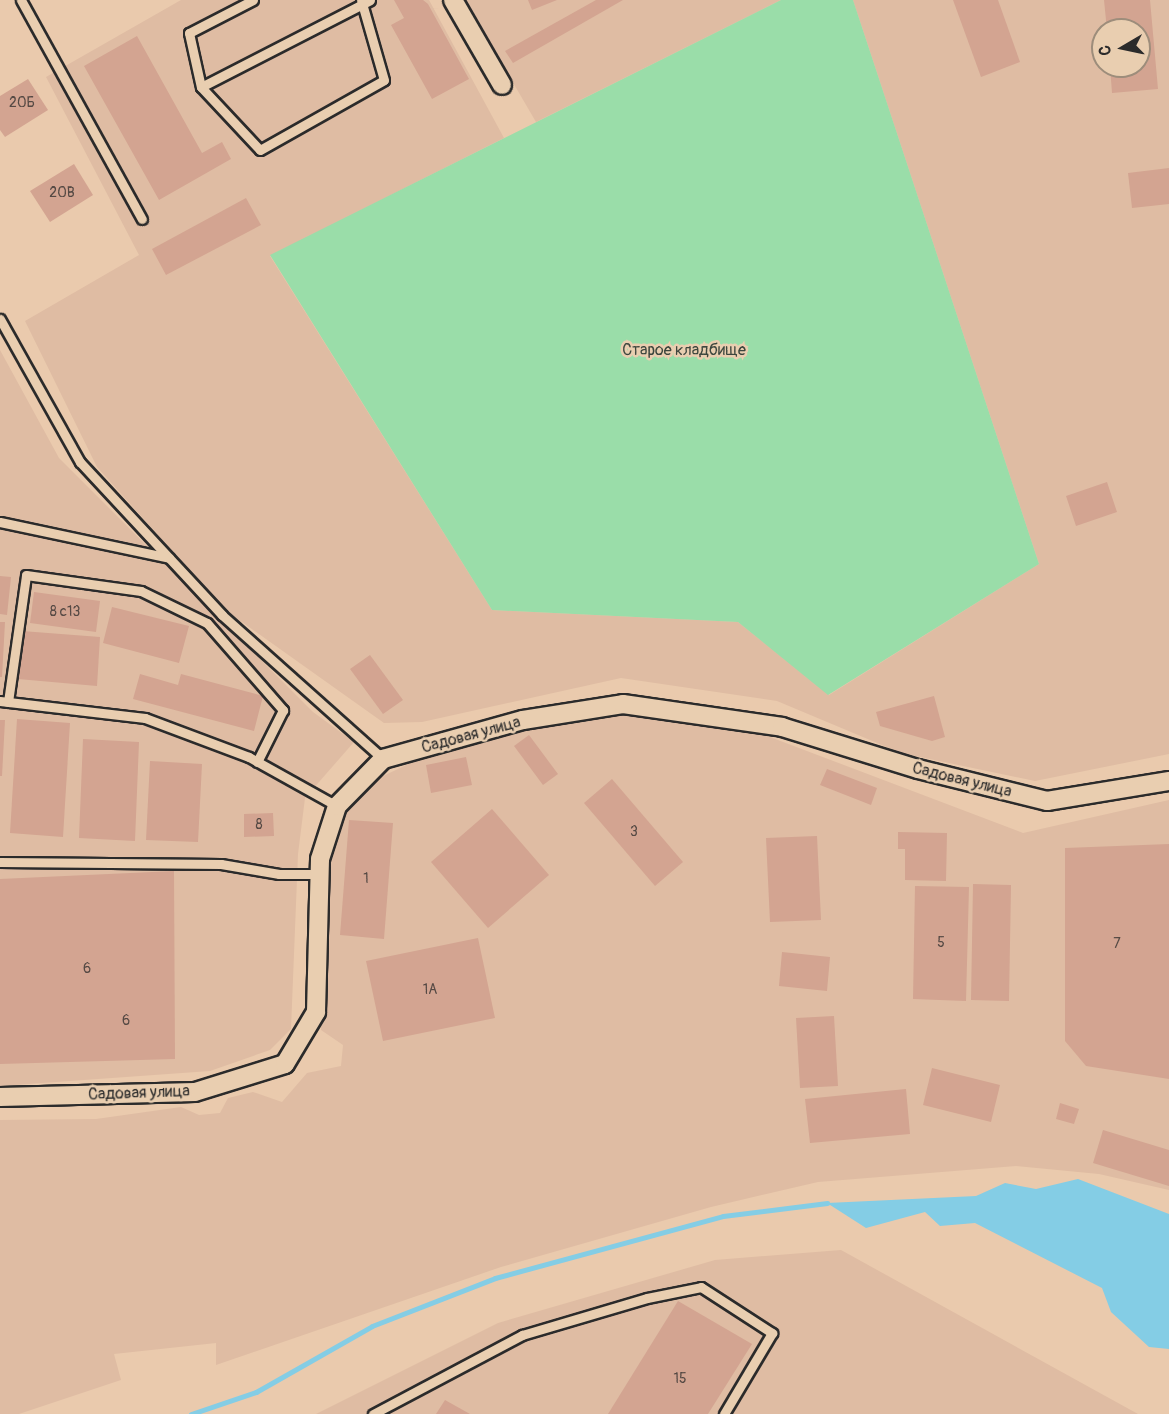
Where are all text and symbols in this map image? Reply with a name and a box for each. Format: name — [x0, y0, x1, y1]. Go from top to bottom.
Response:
north arrow — [1091, 18, 1151, 78]
text: С — [1095, 44, 1116, 57]
house number: 20Б — [9, 95, 35, 111]
house number: 20В — [49, 185, 75, 201]
park label: Старое кладбище — [622, 340, 746, 360]
house number: 8 с13 — [50, 604, 80, 620]
street label: Садовая улица — [419, 713, 523, 757]
street label: Садовая улица — [910, 758, 1014, 802]
house number: 8 — [255, 817, 263, 833]
house number: 3 — [630, 824, 638, 840]
house number: 1 — [363, 871, 369, 887]
house number: 5 — [937, 935, 945, 951]
house number: 7 — [1113, 936, 1121, 952]
house number: 6 — [83, 961, 91, 977]
house number: 1А — [423, 982, 437, 998]
house number: 6 — [122, 1013, 130, 1029]
street label: Садовая улица — [88, 1082, 190, 1104]
house number: 15 — [673, 1371, 687, 1387]

